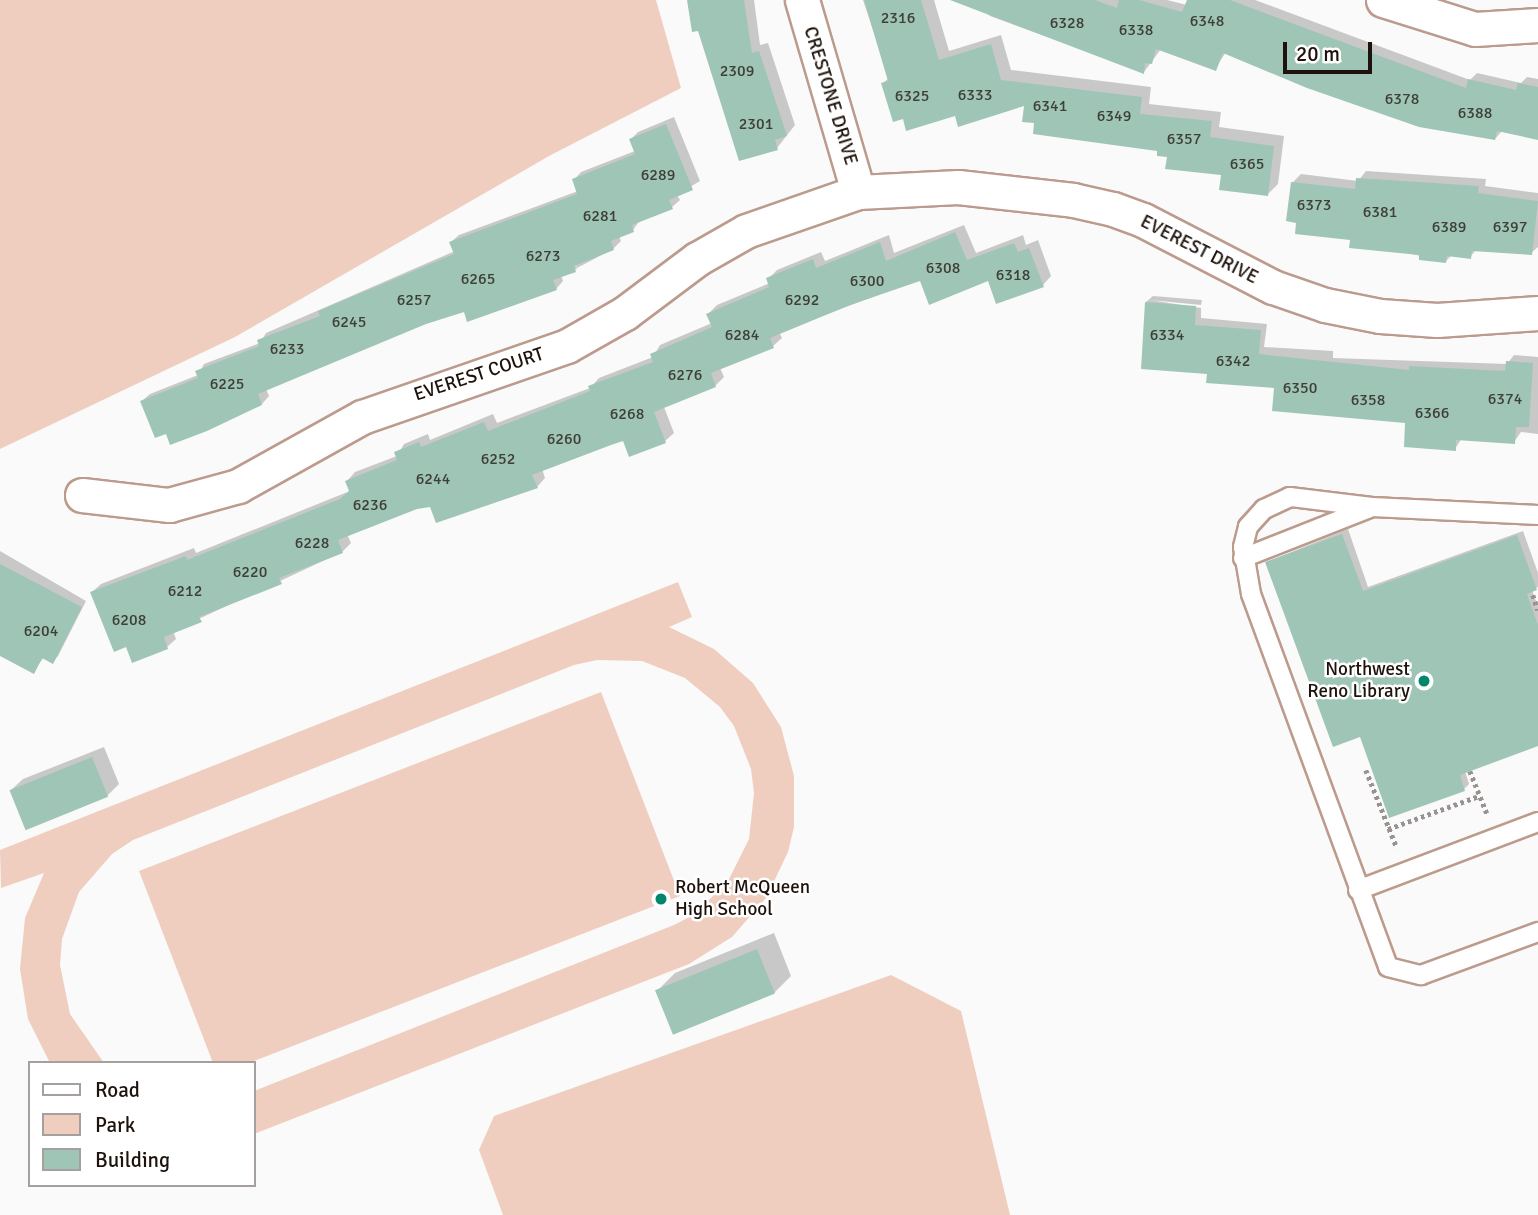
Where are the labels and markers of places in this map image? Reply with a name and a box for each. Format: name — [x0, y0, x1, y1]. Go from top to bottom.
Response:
place label: Northwest Reno Library — [1307, 659, 1410, 703]
marker: Northwest Reno Library — [1416, 673, 1432, 689]
place label: Robert McQueen High School — [675, 877, 810, 921]
marker: Robert McQueen High School — [653, 891, 669, 907]

